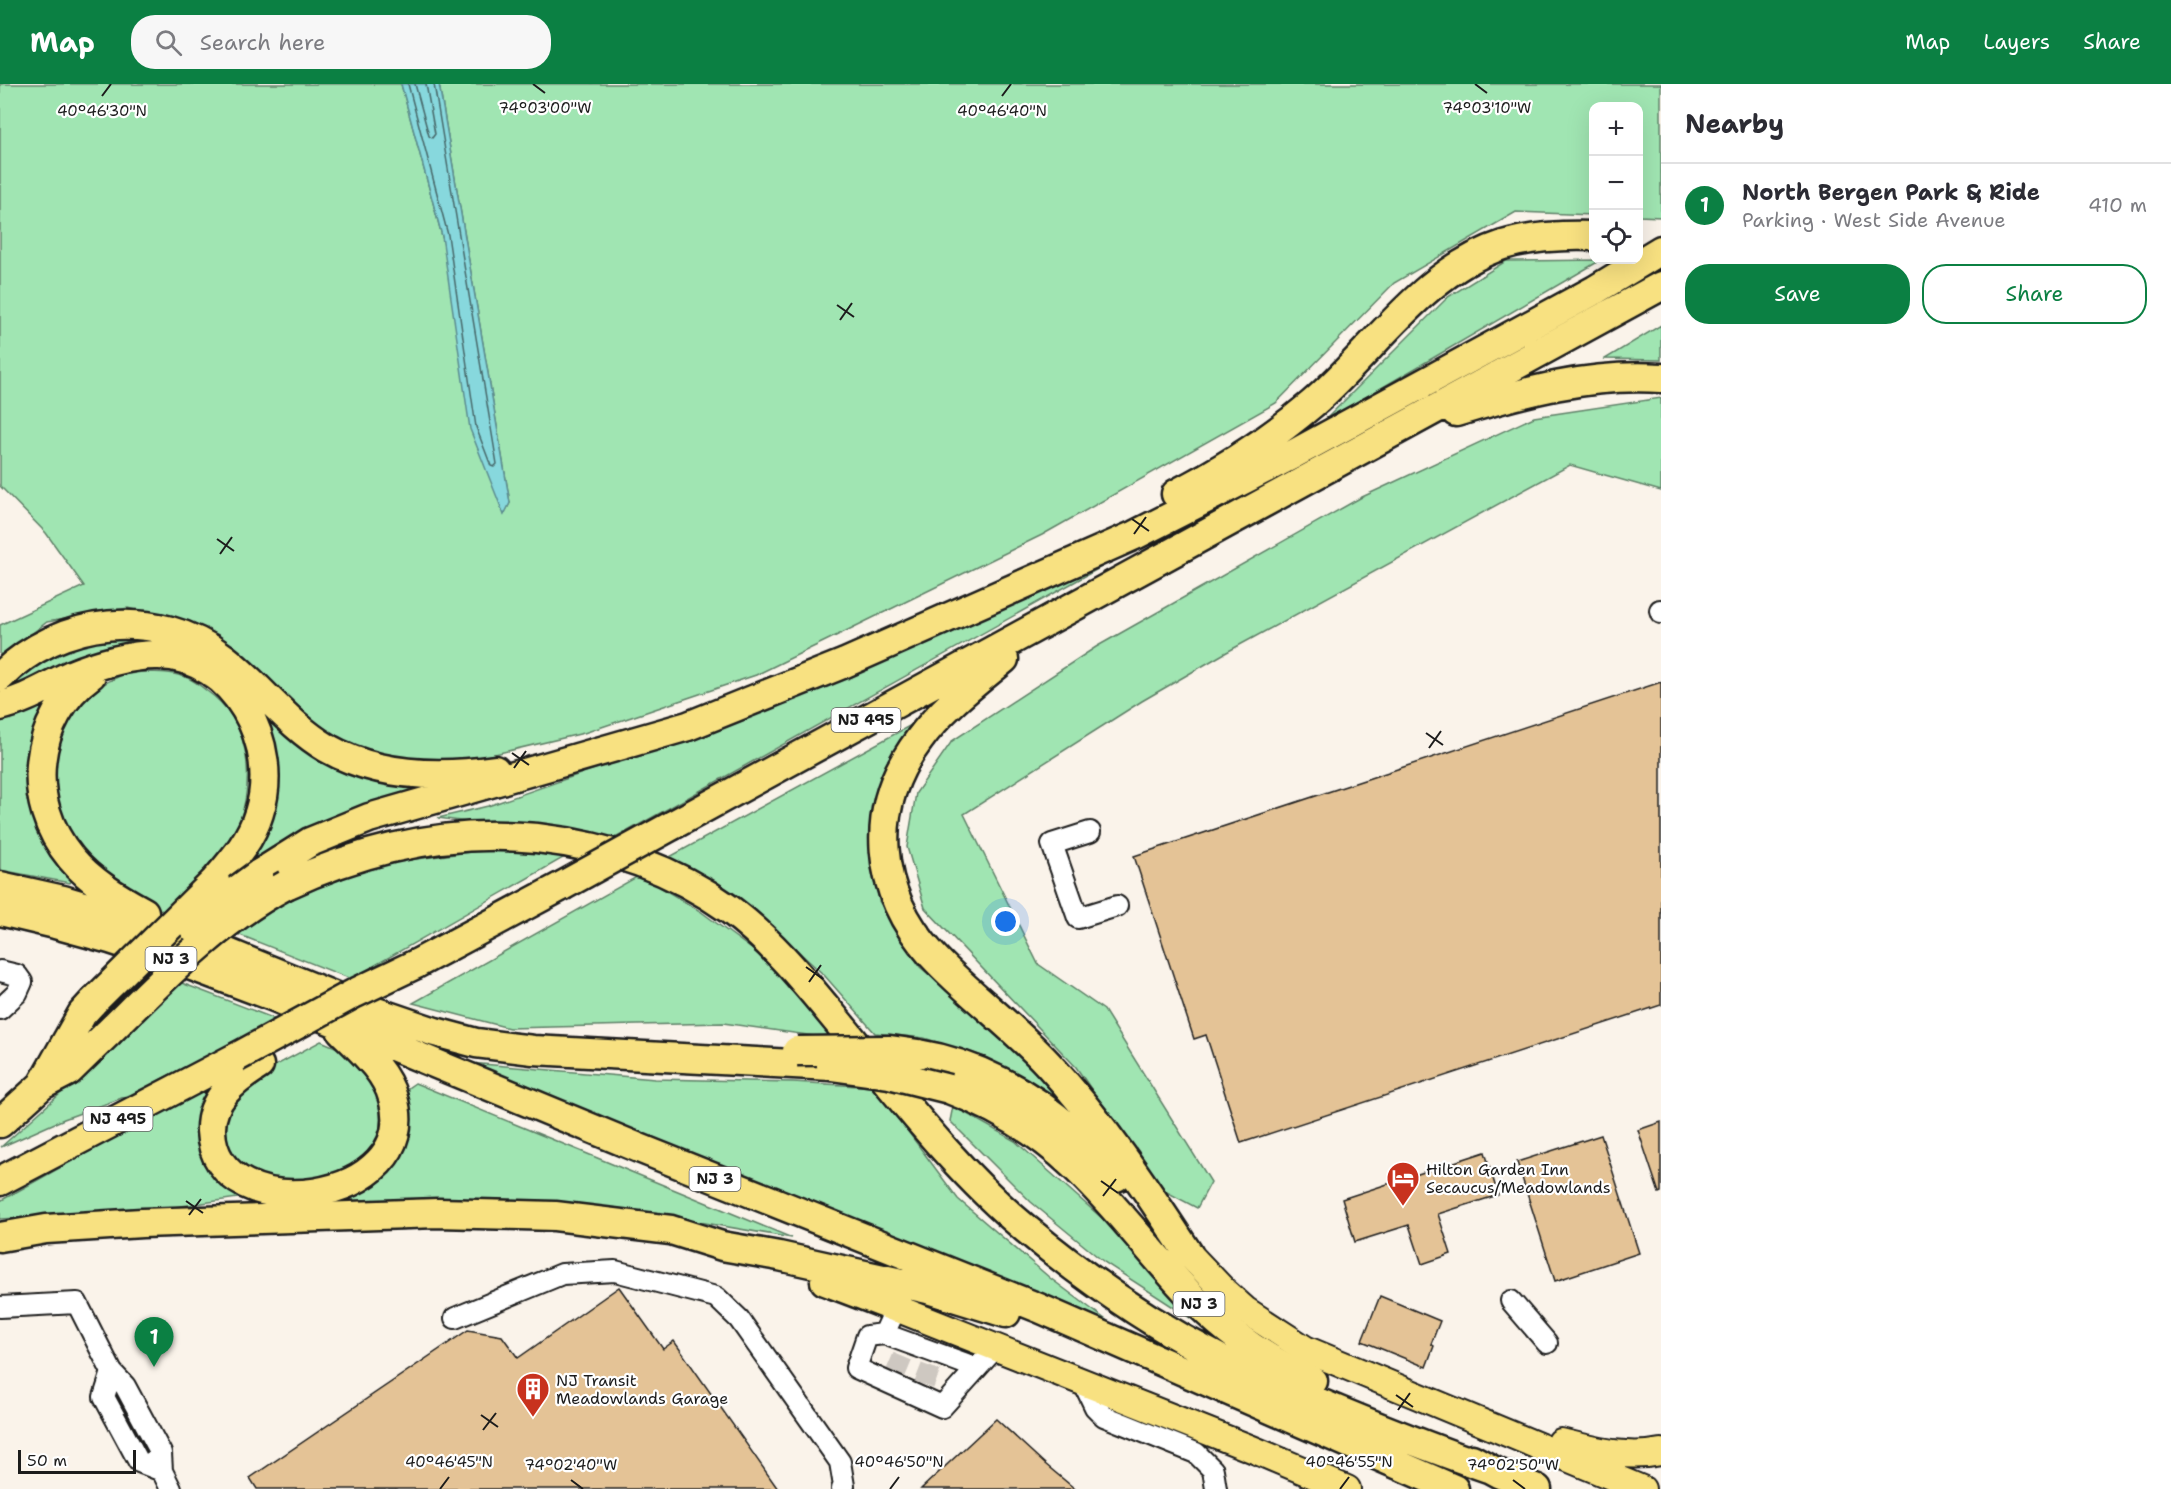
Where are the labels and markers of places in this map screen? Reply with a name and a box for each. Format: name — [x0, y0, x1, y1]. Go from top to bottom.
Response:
place label: Hilton Garden Inn Secaucus/Meadowlands — [1426, 1159, 1611, 1198]
hotel icon: Hilton Garden Inn Secaucus/Meadowlands — [1385, 1160, 1421, 1207]
pin: 1 — [134, 1318, 174, 1367]
place label: NJ Transit Meadowlands Garage — [556, 1370, 728, 1409]
building icon: NJ Transit Meadowlands Garage — [515, 1371, 551, 1418]

